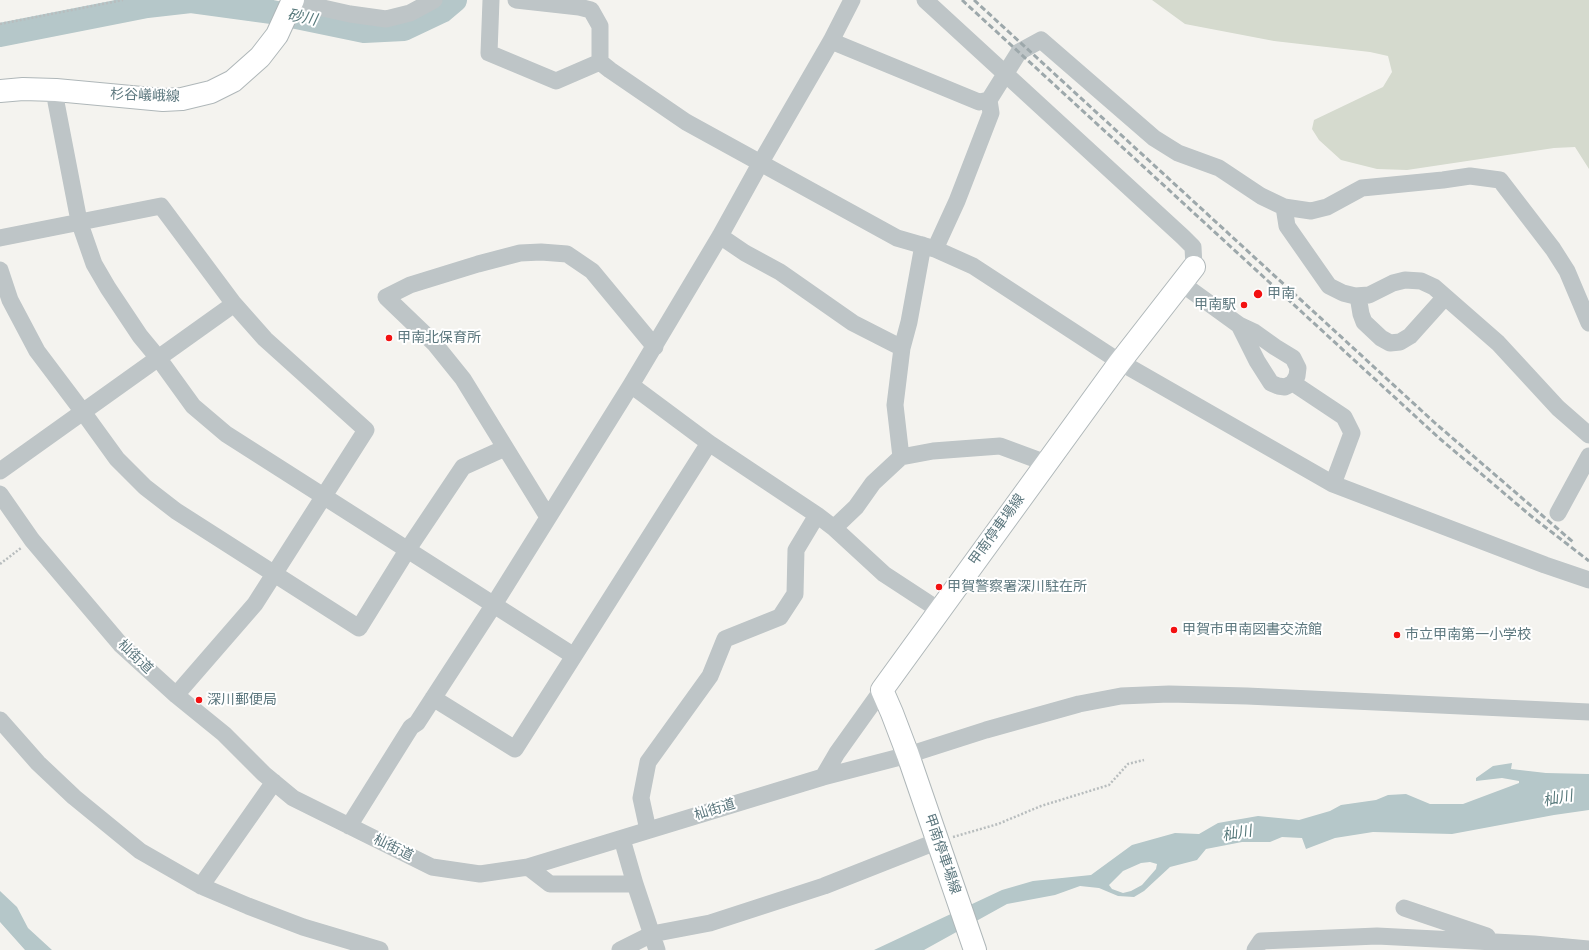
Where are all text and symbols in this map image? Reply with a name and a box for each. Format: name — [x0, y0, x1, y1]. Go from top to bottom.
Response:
water label: 砂川 — [286, 6, 318, 30]
street label: 杉谷嶬峨線 — [110, 86, 180, 106]
place label: 甲南 — [1267, 286, 1295, 302]
marker: 甲南 — [1252, 288, 1264, 300]
place label: 甲南駅 — [1194, 297, 1236, 313]
marker: 甲南駅 — [1239, 300, 1249, 310]
place label: 甲南北保育所 — [397, 330, 481, 346]
marker: 甲南北保育所 — [384, 333, 394, 343]
street label: 甲南停車場線 — [966, 491, 1028, 569]
place label: 甲賀警察署深川駐在所 — [947, 579, 1087, 595]
marker: 甲賀警察署深川駐在所 — [934, 582, 944, 592]
place label: 甲賀市甲南図書交流館 — [1182, 622, 1322, 638]
marker: 甲賀市甲南図書交流館 — [1169, 625, 1179, 635]
place label: 市立甲南第一小学校 — [1405, 627, 1531, 643]
marker: 市立甲南第一小学校 — [1392, 630, 1402, 640]
street label: 杣街道 — [114, 636, 156, 678]
place label: 深川郵便局 — [207, 692, 277, 708]
marker: 深川郵便局 — [194, 695, 204, 705]
water label: 杣川 — [1542, 787, 1574, 811]
street label: 杣街道 — [692, 796, 738, 824]
street label: 甲南停車場線 — [920, 812, 964, 896]
water label: 杣川 — [1221, 823, 1253, 845]
street label: 杣街道 — [370, 831, 416, 865]

